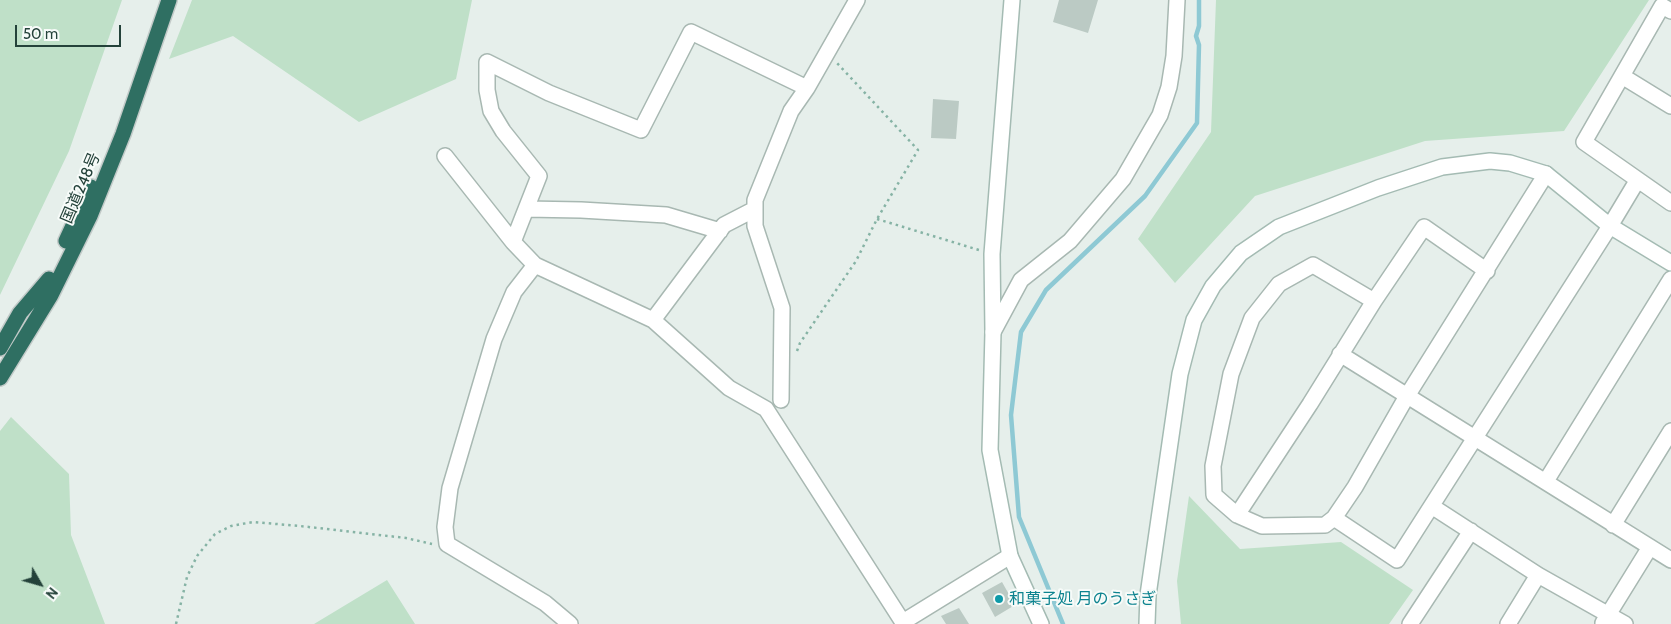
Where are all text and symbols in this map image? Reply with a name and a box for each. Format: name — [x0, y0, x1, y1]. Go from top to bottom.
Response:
scale bar — [18, 15, 124, 47]
text: 50 m — [23, 25, 58, 43]
street label: 国道248号 — [57, 150, 105, 226]
north arrow — [15, 559, 65, 609]
text: N — [42, 584, 62, 603]
place label: 和菓子処 月のうさぎ — [1009, 589, 1157, 609]
marker: 和菓子処 月のうさぎ — [993, 593, 1005, 605]

